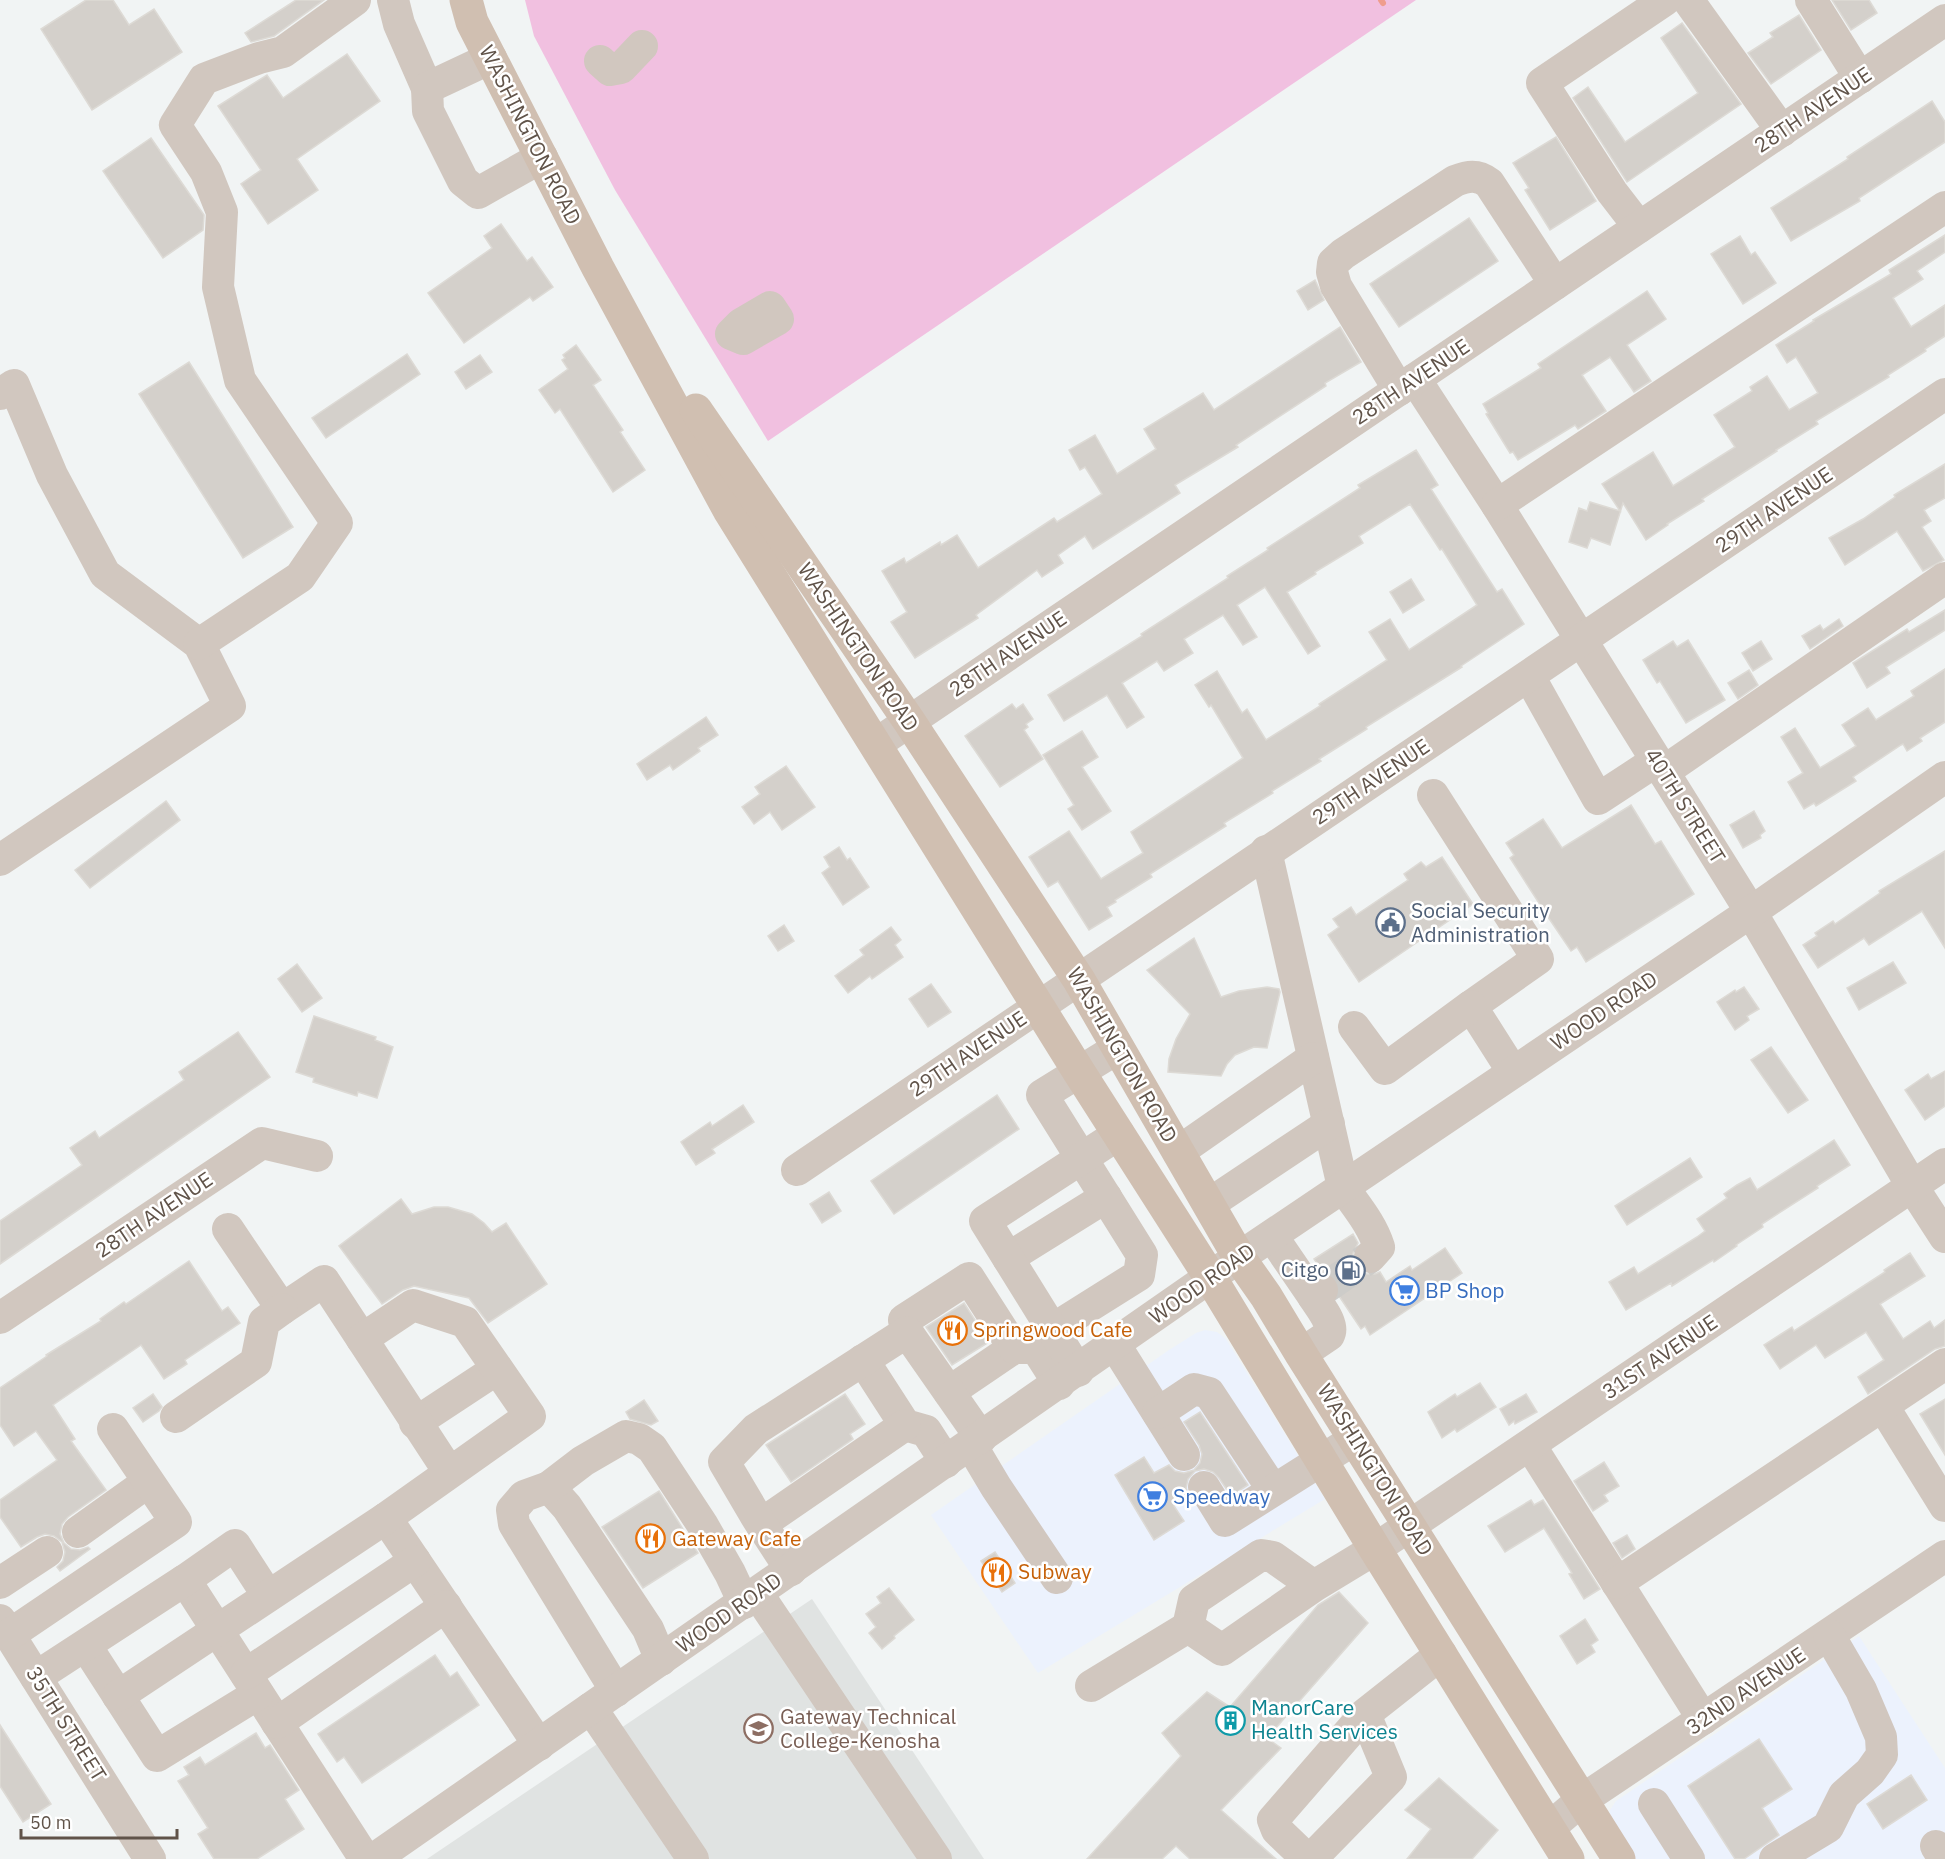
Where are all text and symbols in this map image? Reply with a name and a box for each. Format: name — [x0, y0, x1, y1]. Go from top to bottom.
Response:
street label: WASHINGTON ROAD — [474, 40, 588, 229]
street label: 28TH AVENUE — [1748, 60, 1877, 159]
street label: 28TH AVENUE — [1346, 332, 1475, 431]
street label: 29TH AVENUE — [1709, 460, 1838, 559]
street label: WASHINGTON ROAD — [792, 557, 926, 736]
street label: 28TH AVENUE — [943, 604, 1072, 703]
street label: 29TH AVENUE — [1306, 732, 1435, 831]
street label: 40TH STREET — [1639, 743, 1732, 868]
place label: Social Security Administration — [1411, 896, 1550, 948]
public building icon: Social Security Administration — [1374, 907, 1406, 939]
street label: WASHINGTON ROAD — [1061, 962, 1184, 1147]
street label: WOOD ROAD — [1545, 964, 1662, 1056]
street label: 29TH AVENUE — [903, 1004, 1032, 1103]
street label: 28TH AVENUE — [89, 1165, 218, 1264]
street label: WOOD ROAD — [1143, 1236, 1260, 1330]
fuel station icon: Citgo — [1334, 1254, 1366, 1286]
place label: Citgo — [1281, 1255, 1329, 1283]
supermarket icon: BP Shop — [1388, 1275, 1420, 1307]
place label: BP Shop — [1425, 1276, 1504, 1304]
street label: 31ST AVENUE — [1596, 1307, 1722, 1405]
restaurant icon: Springwood Cafe — [936, 1314, 968, 1346]
place label: Springwood Cafe — [973, 1315, 1133, 1343]
street label: WASHINGTON ROAD — [1312, 1378, 1440, 1561]
supermarket icon: Speedway — [1136, 1481, 1168, 1513]
place label: Speedway — [1173, 1482, 1271, 1510]
restaurant icon: Gateway Cafe — [635, 1523, 667, 1555]
place label: Gateway Cafe — [672, 1524, 802, 1552]
restaurant icon: Subway — [981, 1556, 1013, 1588]
place label: Subway — [1018, 1557, 1092, 1585]
street label: WOOD ROAD — [670, 1565, 787, 1659]
street label: 32ND AVENUE — [1680, 1640, 1810, 1740]
street label: 35TH STREET — [20, 1661, 113, 1786]
place label: ManorCare Health Services — [1251, 1693, 1398, 1745]
place label: Gateway Technical College-Kenosha — [780, 1702, 957, 1754]
building icon: ManorCare Health Services — [1214, 1704, 1246, 1736]
school or university icon: Gateway Technical College-Kenosha — [743, 1713, 775, 1745]
scale bar — [21, 1802, 177, 1840]
text: 50 m — [30, 1811, 72, 1834]

